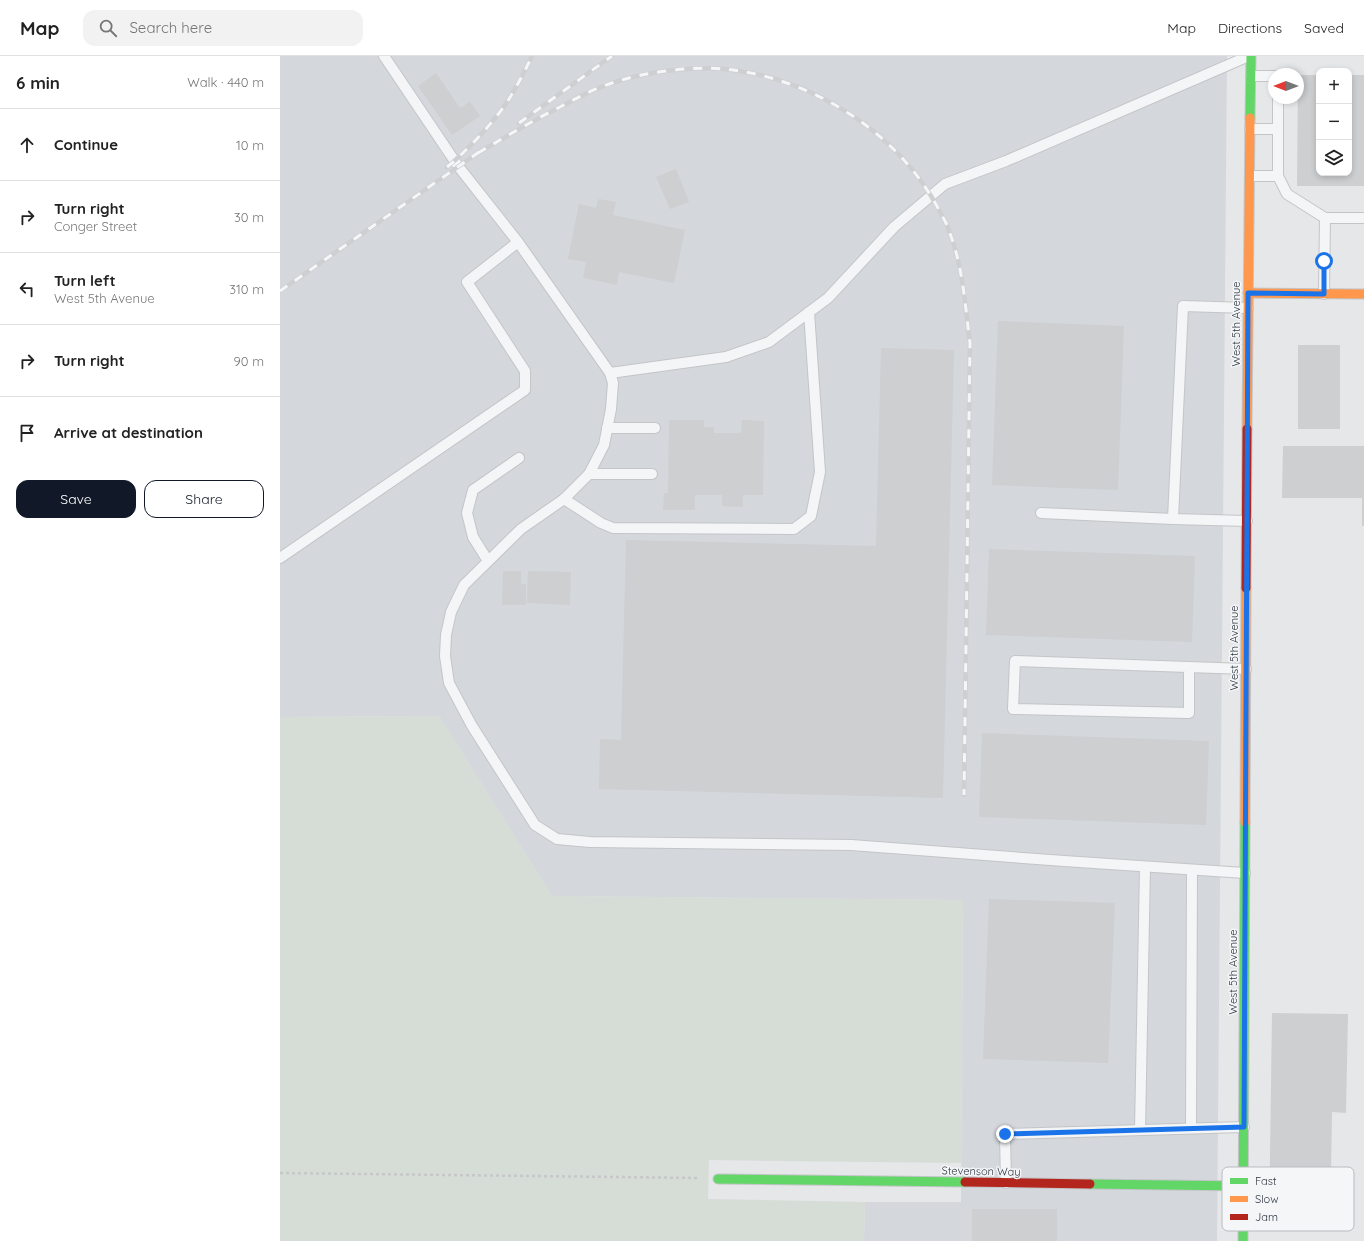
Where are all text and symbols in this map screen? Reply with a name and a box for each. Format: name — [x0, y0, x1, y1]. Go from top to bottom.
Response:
search box — [83, 10, 363, 46]
text: Map — [20, 16, 59, 40]
icon: search — [97, 17, 119, 39]
text: Search here — [129, 18, 212, 37]
text: Map — [1167, 19, 1196, 37]
text: Directions — [1218, 19, 1282, 37]
text: Saved — [1304, 19, 1344, 37]
north arrow — [1268, 68, 1304, 104]
map controls — [1316, 68, 1352, 176]
button: + — [1316, 68, 1352, 104]
text: 6 min — [16, 72, 60, 93]
text: Walk · 440 m — [187, 74, 264, 90]
button: − — [1316, 104, 1352, 140]
icon: ahead — [16, 134, 38, 156]
text: Continue — [54, 135, 118, 154]
text: 10 m — [236, 137, 264, 153]
button: layers — [1316, 140, 1352, 176]
text: Turn right — [54, 199, 125, 218]
icon: right — [16, 206, 38, 228]
text: 30 m — [234, 209, 264, 225]
text: Conger Street — [54, 218, 137, 234]
route start — [1315, 252, 1333, 270]
text: Turn left — [54, 271, 116, 290]
icon: left — [16, 278, 38, 300]
text: 310 m — [229, 281, 264, 297]
street label: West 5th Avenue — [1229, 281, 1243, 367]
text: West 5th Avenue — [54, 290, 155, 306]
icon: right — [16, 350, 38, 372]
text: Turn right — [54, 351, 125, 370]
text: 90 m — [234, 353, 264, 369]
icon: arrive — [16, 422, 38, 444]
text: Arrive at destination — [54, 423, 203, 442]
button: Save — [16, 480, 136, 518]
button: Share — [144, 480, 264, 518]
street label: West 5th Avenue — [1227, 605, 1241, 691]
street label: West 5th Avenue — [1226, 929, 1240, 1015]
route end — [996, 1125, 1014, 1143]
street label: Stevenson Way — [941, 1163, 1021, 1179]
legend — [1222, 1167, 1354, 1231]
text: Fast — [1255, 1174, 1277, 1188]
text: Slow — [1255, 1192, 1279, 1206]
text: Jam — [1255, 1210, 1278, 1224]

